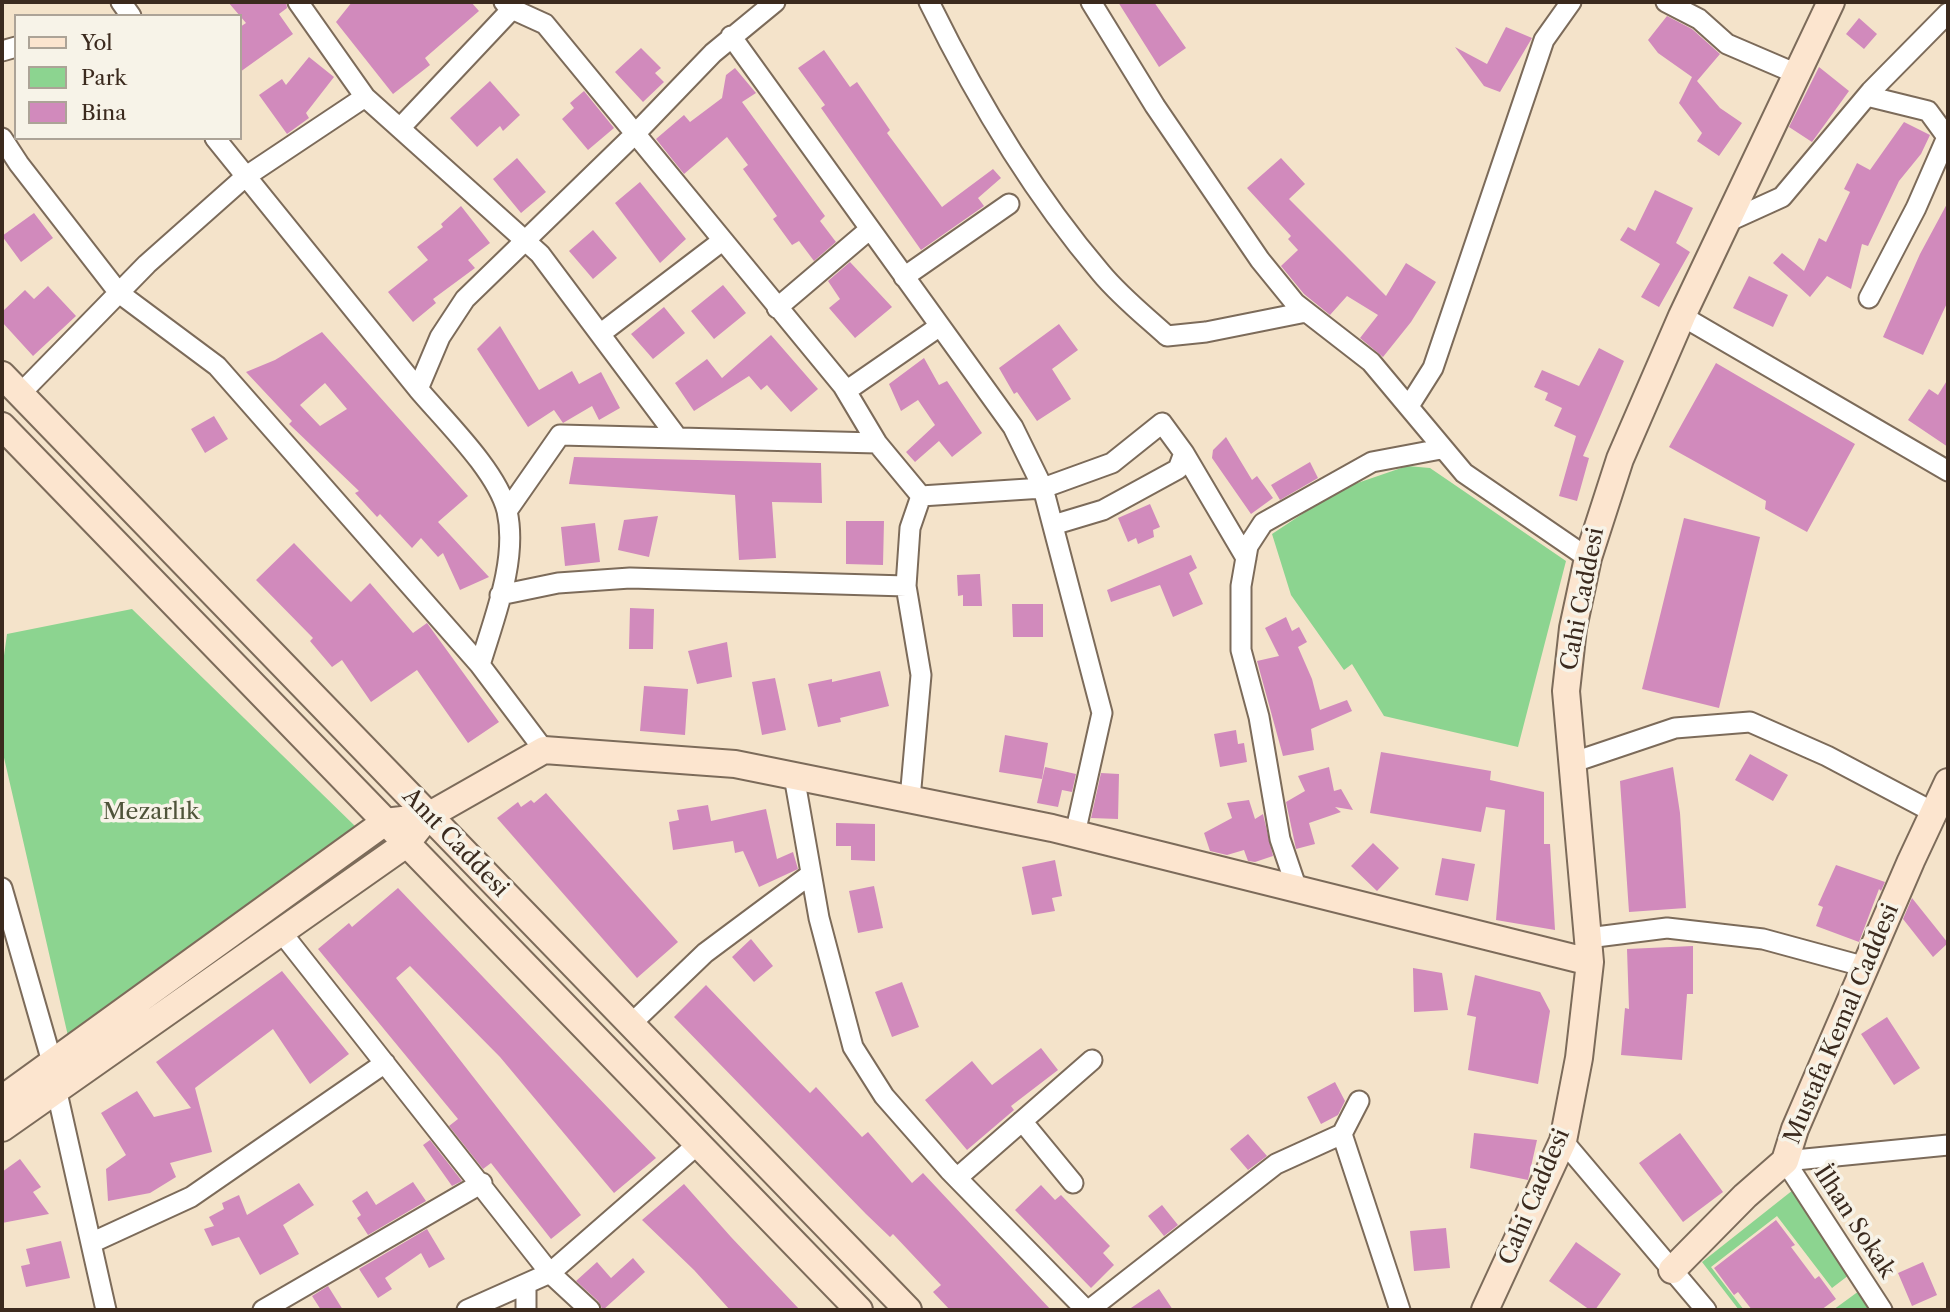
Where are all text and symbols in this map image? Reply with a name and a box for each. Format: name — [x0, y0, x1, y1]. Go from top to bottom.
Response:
legend — [14, 14, 242, 140]
text: Yol — [81, 30, 113, 55]
text: Park — [81, 65, 127, 90]
text: Bina — [81, 100, 126, 125]
street label: Cahi Caddesi — [1556, 525, 1610, 673]
street label: Anıt Caddesi — [396, 783, 514, 903]
park label: Mezarlık — [103, 798, 199, 826]
street label: Mustafa Kemal Caddesi — [1779, 900, 1905, 1148]
street label: Cahi Caddesi — [1494, 1125, 1576, 1269]
street label: İlhan Sokak — [1807, 1161, 1901, 1283]

